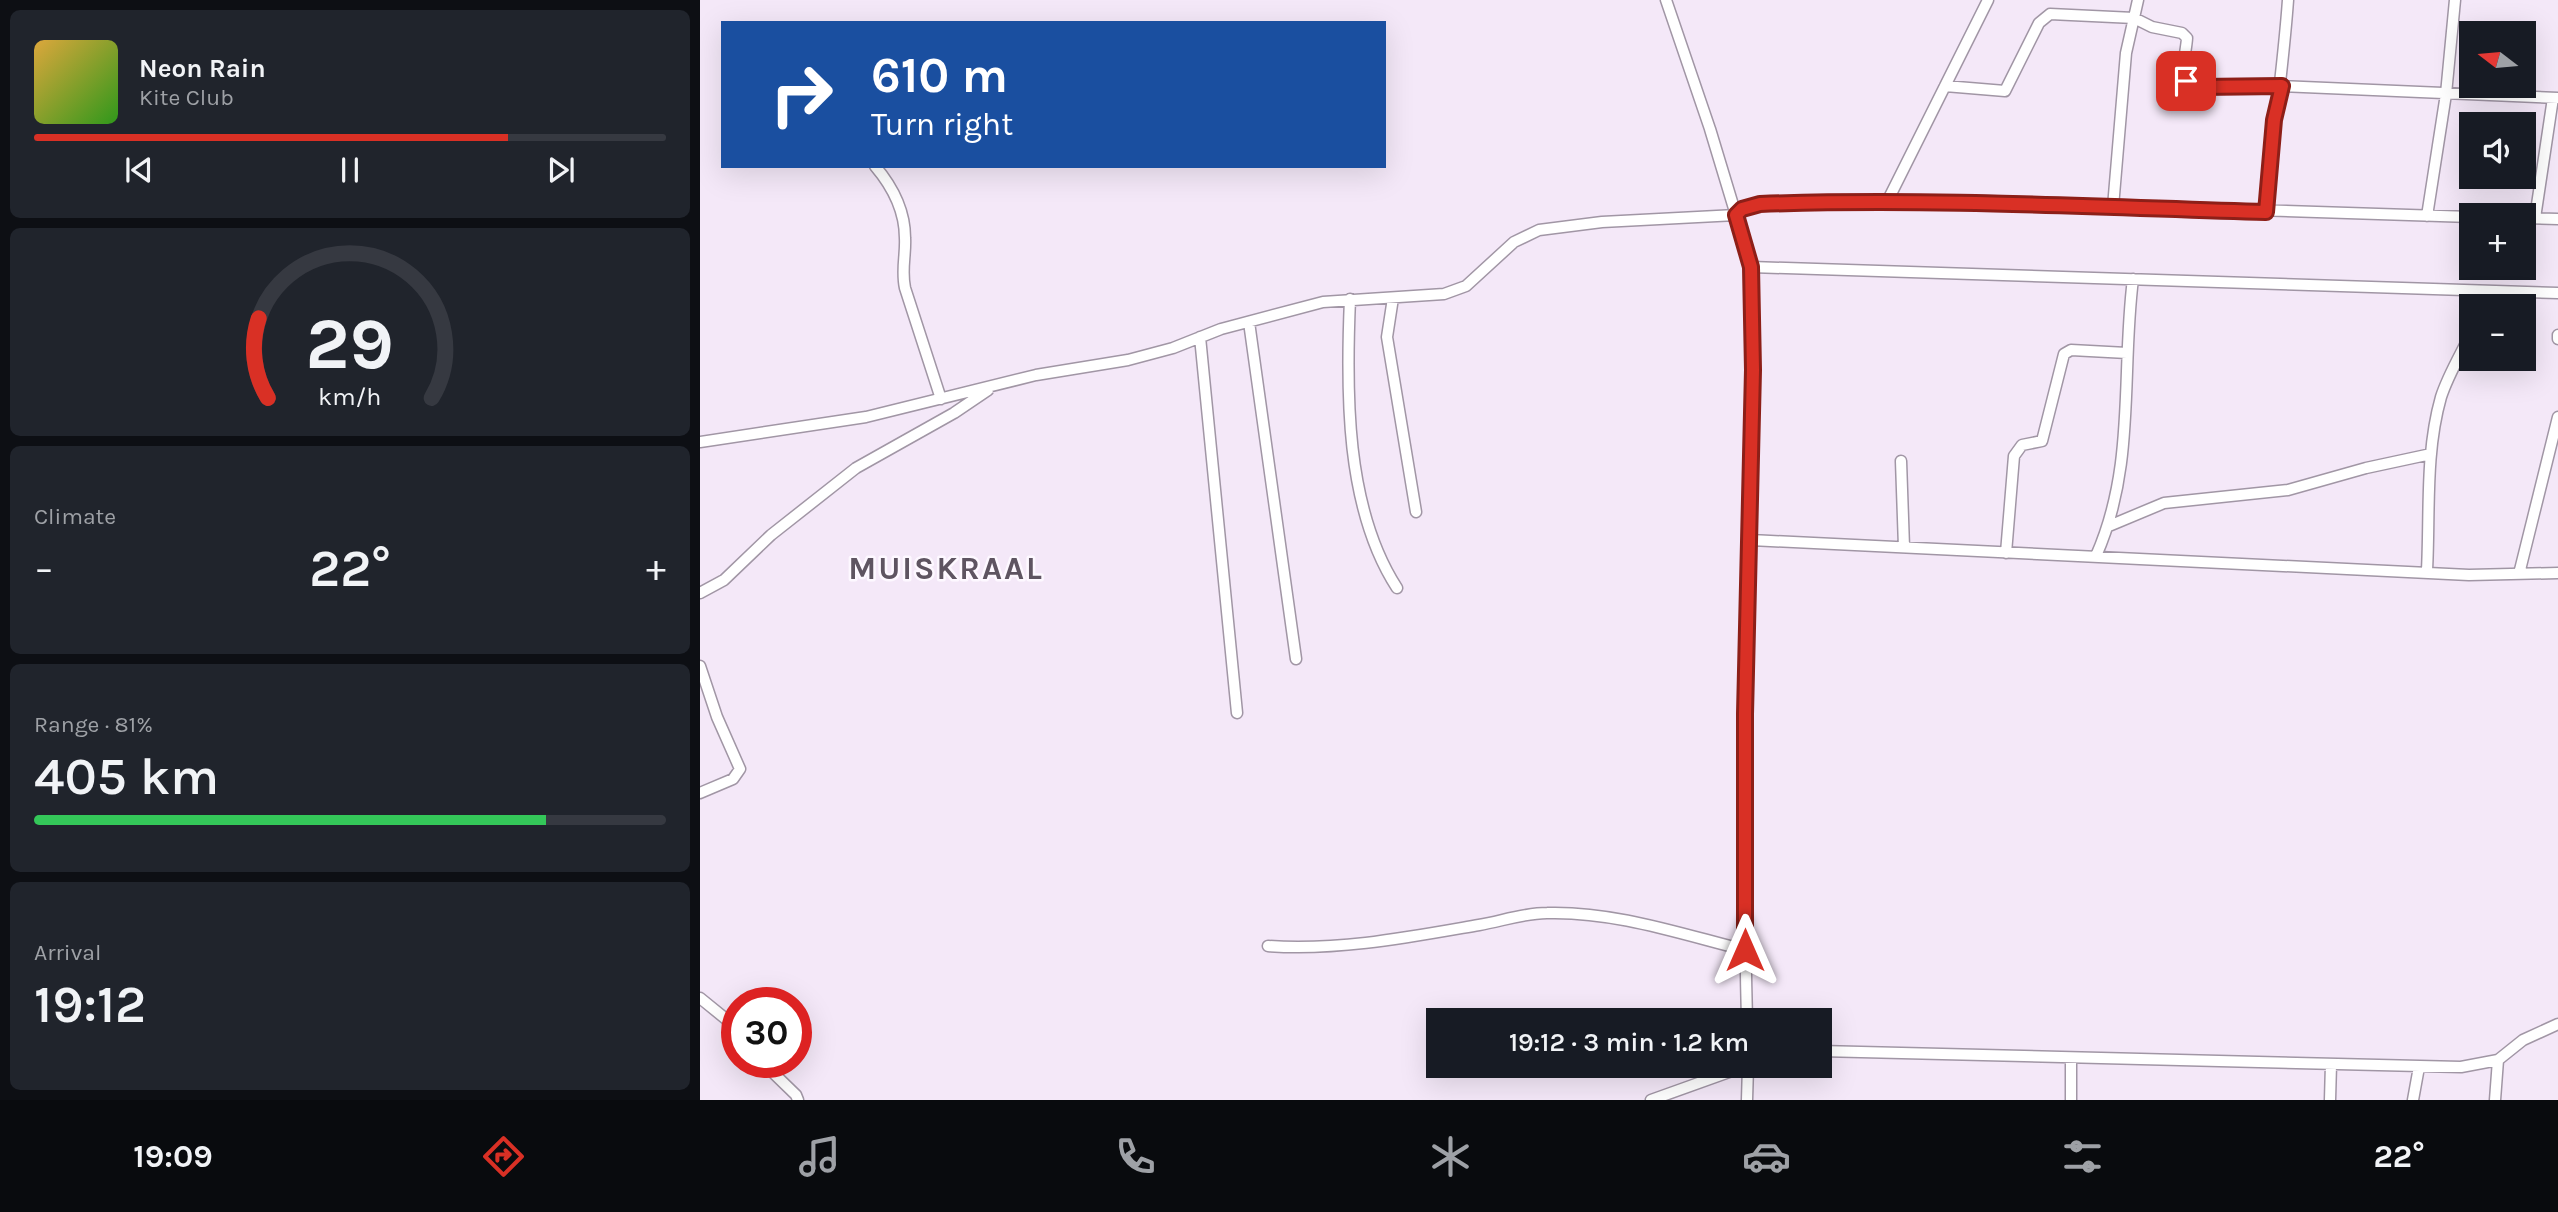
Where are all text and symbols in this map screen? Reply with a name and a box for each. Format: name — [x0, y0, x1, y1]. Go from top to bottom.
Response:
north arrow — [2459, 21, 2536, 98]
map controls — [2459, 21, 2536, 371]
text: 610 m — [871, 47, 1008, 104]
icon: right — [756, 49, 847, 140]
pin — [2156, 51, 2216, 111]
text: Neon Rain — [139, 53, 266, 84]
icon: arrive — [2167, 62, 2205, 100]
text: Kite Club — [139, 84, 234, 111]
text: Turn right — [871, 106, 1013, 143]
button: sound — [2459, 112, 2536, 189]
icon: previous — [120, 151, 158, 189]
icon: pause — [331, 151, 369, 189]
icon: next — [542, 151, 580, 189]
button: + — [2459, 203, 2536, 280]
button: − — [2459, 294, 2536, 371]
text: 29 — [306, 301, 394, 386]
text: km/h — [318, 382, 382, 411]
text: Climate — [34, 503, 116, 530]
text: 22° — [309, 538, 391, 599]
text: − — [34, 546, 54, 591]
text: + — [646, 546, 666, 591]
district label: MUISKRAAL — [848, 550, 1044, 587]
text: Range · 81% — [34, 711, 153, 738]
text: 405 km — [34, 746, 219, 807]
position arrow — [1708, 913, 1782, 987]
text: Arrival — [34, 939, 101, 966]
text: 19:12 — [34, 974, 146, 1035]
speed limit sign: 30 — [721, 987, 812, 1078]
text: 19:12 · 3 min · 1.2 km — [1509, 1027, 1749, 1058]
icon: directions — [479, 1132, 528, 1181]
icon: music — [795, 1132, 844, 1181]
icon: phone — [1111, 1132, 1160, 1181]
icon: climate — [1426, 1132, 1475, 1181]
icon: car — [1742, 1132, 1791, 1181]
icon: filters — [2058, 1132, 2107, 1181]
text: 19:09 — [133, 1138, 213, 1175]
text: 22° — [2373, 1138, 2425, 1175]

